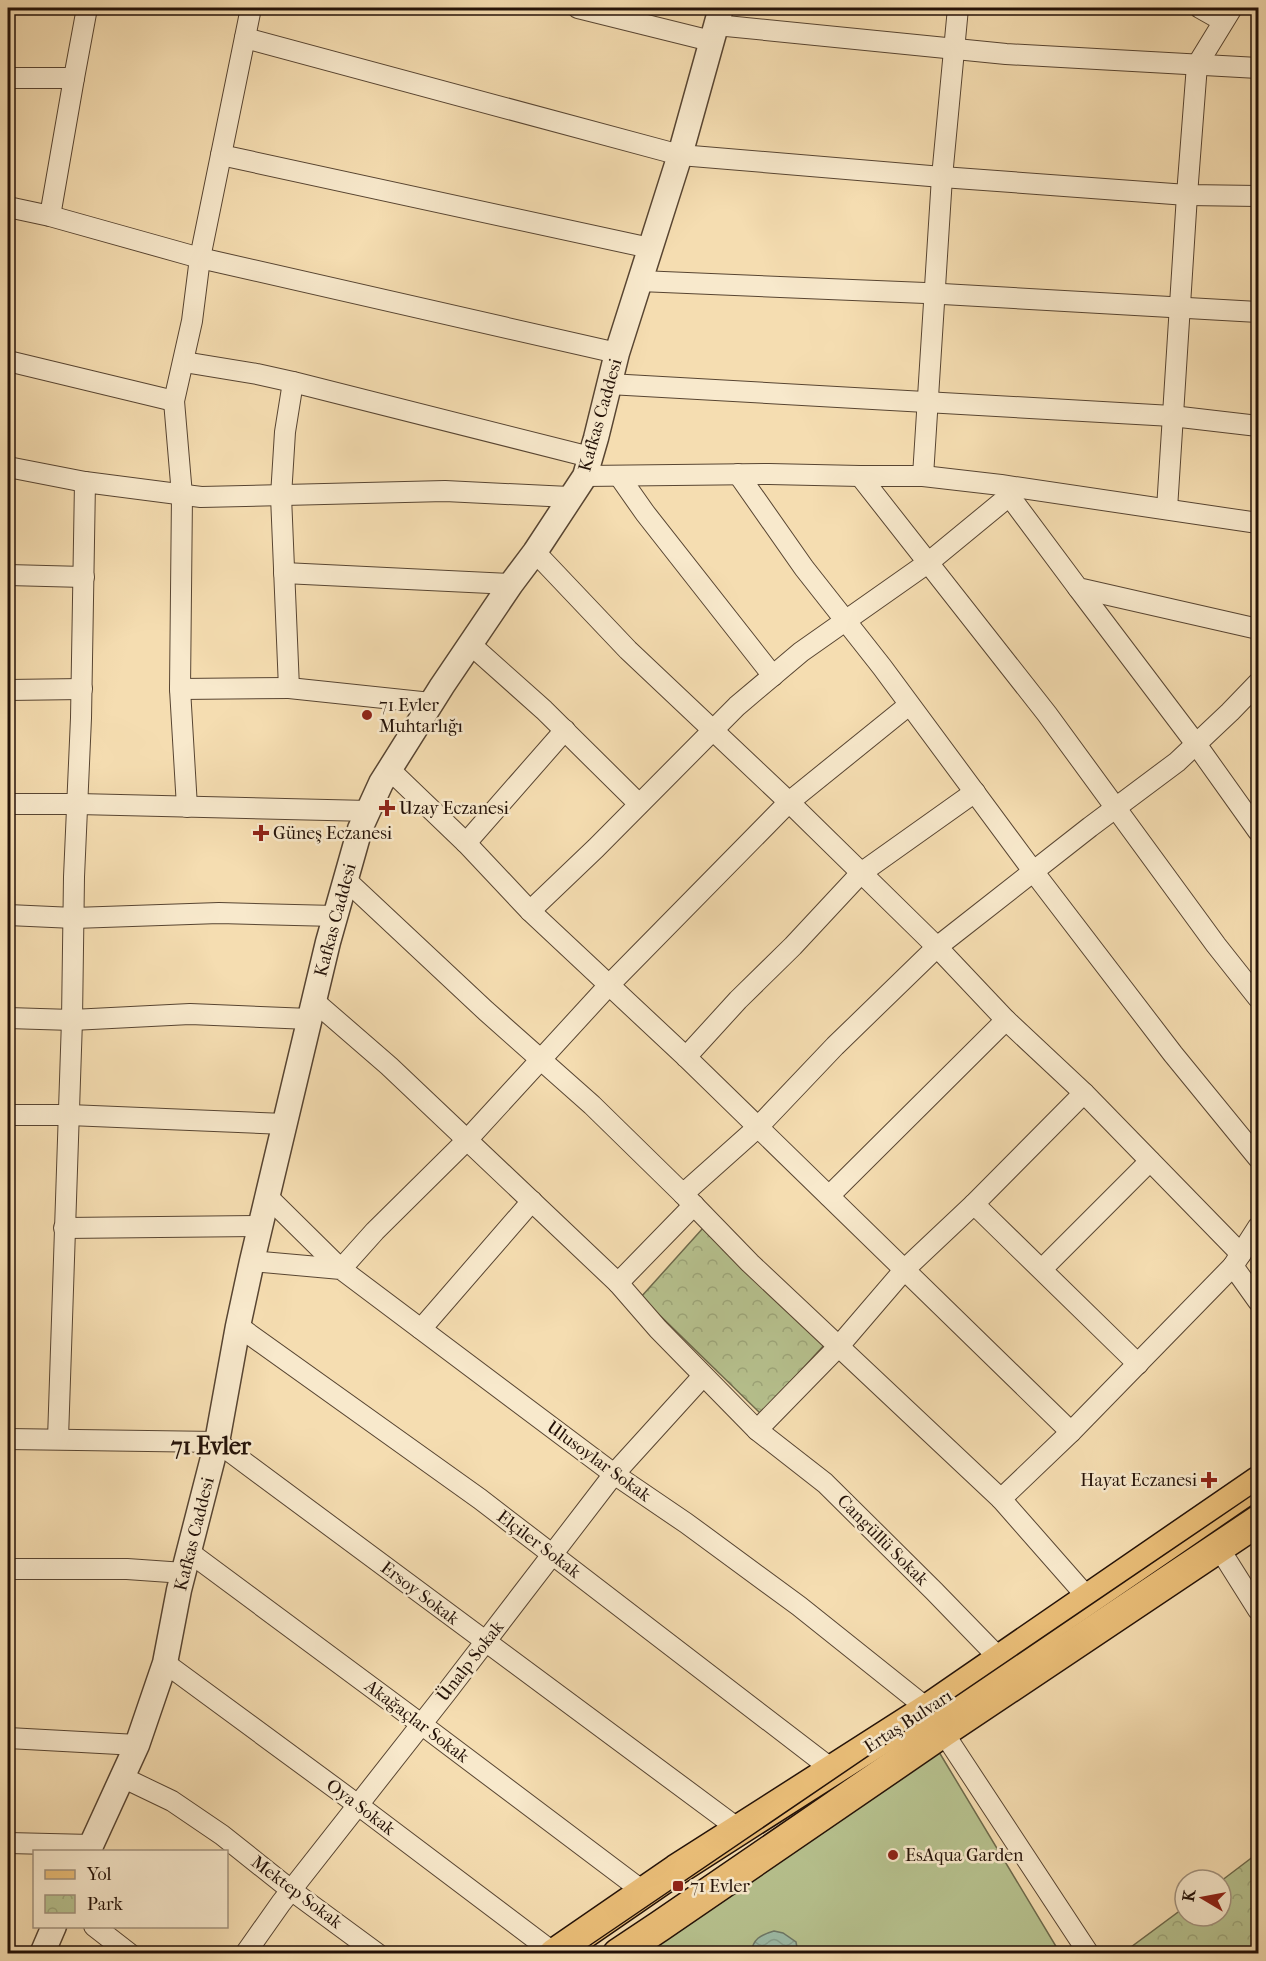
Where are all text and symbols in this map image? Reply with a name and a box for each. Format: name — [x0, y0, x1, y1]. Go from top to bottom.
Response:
street label: Kafkas Caddesi — [574, 356, 627, 474]
place label: 71 Evler Muhtarlığı — [379, 695, 464, 737]
marker: 71 Evler Muhtarlığı — [360, 708, 374, 722]
place label: Uzay Eczanesi — [399, 798, 510, 819]
marker: Uzay Eczanesi — [380, 801, 394, 815]
place label: Güneş Eczanesi — [273, 823, 393, 844]
marker: Güneş Eczanesi — [254, 826, 268, 840]
street label: Kafkas Caddesi — [310, 860, 361, 979]
street label: Ulusoylar Sokak — [542, 1417, 656, 1507]
district label: 71 Evler — [170, 1432, 252, 1460]
place label: Hayat Eczanesi — [1080, 1470, 1198, 1491]
marker: Hayat Eczanesi — [1202, 1473, 1216, 1487]
street label: Kafkas Caddesi — [170, 1474, 219, 1593]
street label: Cangüllü Sokak — [833, 1490, 933, 1591]
street label: Elçiler Sokak — [493, 1506, 585, 1583]
street label: Ersoy Sokak — [376, 1557, 464, 1630]
street label: Ünalp Sokak — [432, 1616, 509, 1706]
street label: Akağaçlar Sokak — [360, 1675, 473, 1768]
street label: Ertaş Bulvarı — [860, 1685, 957, 1758]
street label: Oya Sokak — [322, 1775, 400, 1841]
place label: EsAqua Garden — [905, 1845, 1024, 1866]
marker: EsAqua Garden — [886, 1848, 900, 1862]
legend — [33, 1850, 228, 1928]
street label: Mektep Sokak — [247, 1851, 347, 1934]
text: Yol — [86, 1864, 112, 1885]
north arrow — [1173, 1868, 1233, 1928]
place label: 71 Evler — [690, 1876, 750, 1897]
marker: 71 Evler — [671, 1879, 685, 1893]
text: K — [1178, 1887, 1199, 1903]
text: Park — [87, 1894, 124, 1915]

